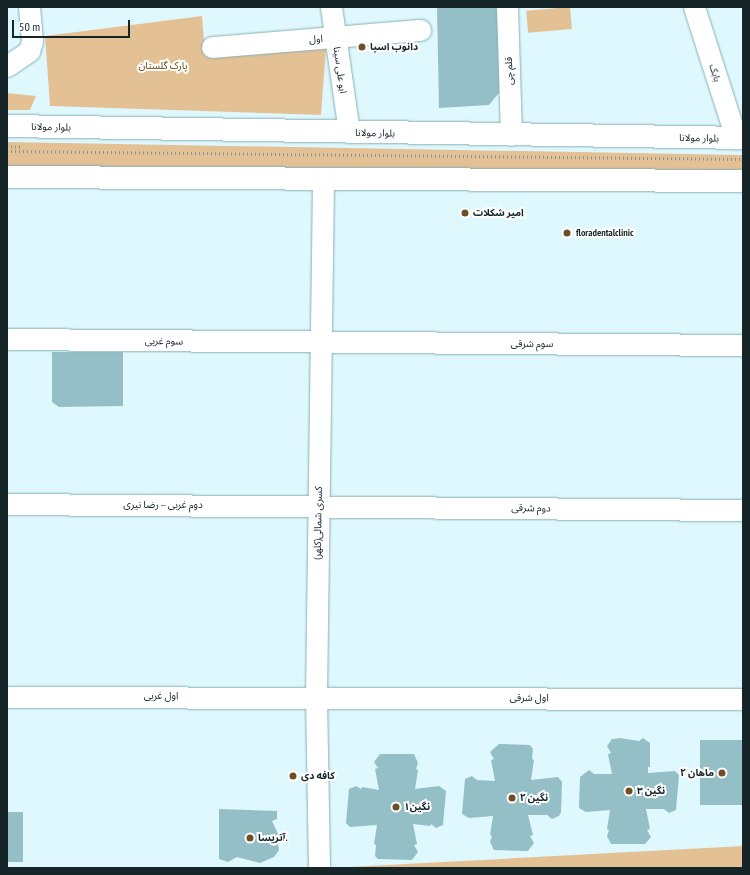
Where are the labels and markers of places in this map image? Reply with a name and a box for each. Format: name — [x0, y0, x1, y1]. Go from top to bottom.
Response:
place label: دانوب اسپا — [370, 41, 418, 53]
marker: دانوب اسپا — [357, 42, 367, 52]
place label: امیر شکلات — [473, 207, 524, 219]
marker: امیر شکلات — [460, 208, 470, 218]
marker: floradentalclinic — [561, 227, 573, 239]
place label: floradentalclinic — [576, 227, 634, 239]
place label: ماهان ۲ — [680, 767, 714, 779]
marker: ماهان ۲ — [717, 768, 727, 778]
place label: کافه دی — [301, 770, 335, 782]
marker: کافه دی — [288, 771, 298, 781]
place label: نگین ۳ — [637, 785, 665, 797]
marker: نگین ۳ — [624, 786, 634, 796]
place label: نگین ۲ — [520, 792, 548, 804]
marker: نگین ۲ — [507, 793, 517, 803]
place label: نگین۱ — [404, 801, 430, 813]
marker: نگین۱ — [391, 802, 401, 812]
place label: آتریسا. — [258, 832, 288, 844]
marker: آتریسا. — [245, 833, 255, 843]

